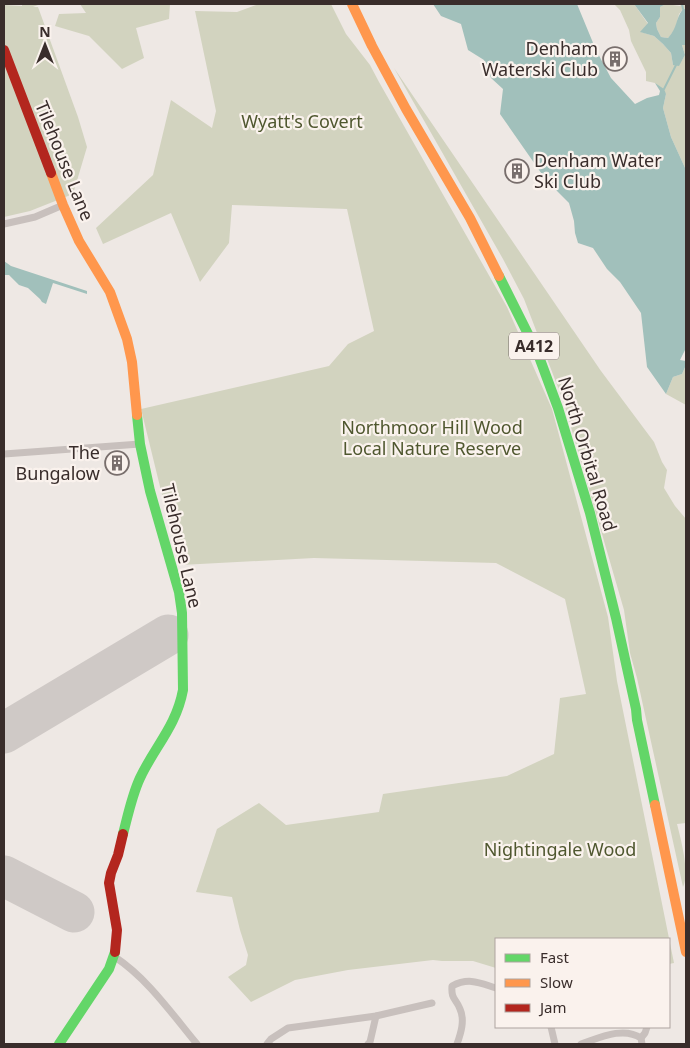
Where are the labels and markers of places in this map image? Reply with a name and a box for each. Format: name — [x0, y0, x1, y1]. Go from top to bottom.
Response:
place label: Denham Waterski Club — [482, 36, 598, 81]
building icon: Denham Waterski Club — [602, 46, 628, 72]
place label: Denham Water Ski Club — [534, 148, 662, 193]
building icon: Denham Water Ski Club — [504, 158, 530, 184]
place label: The Bungalow — [16, 440, 100, 485]
building icon: The Bungalow — [104, 450, 130, 476]

